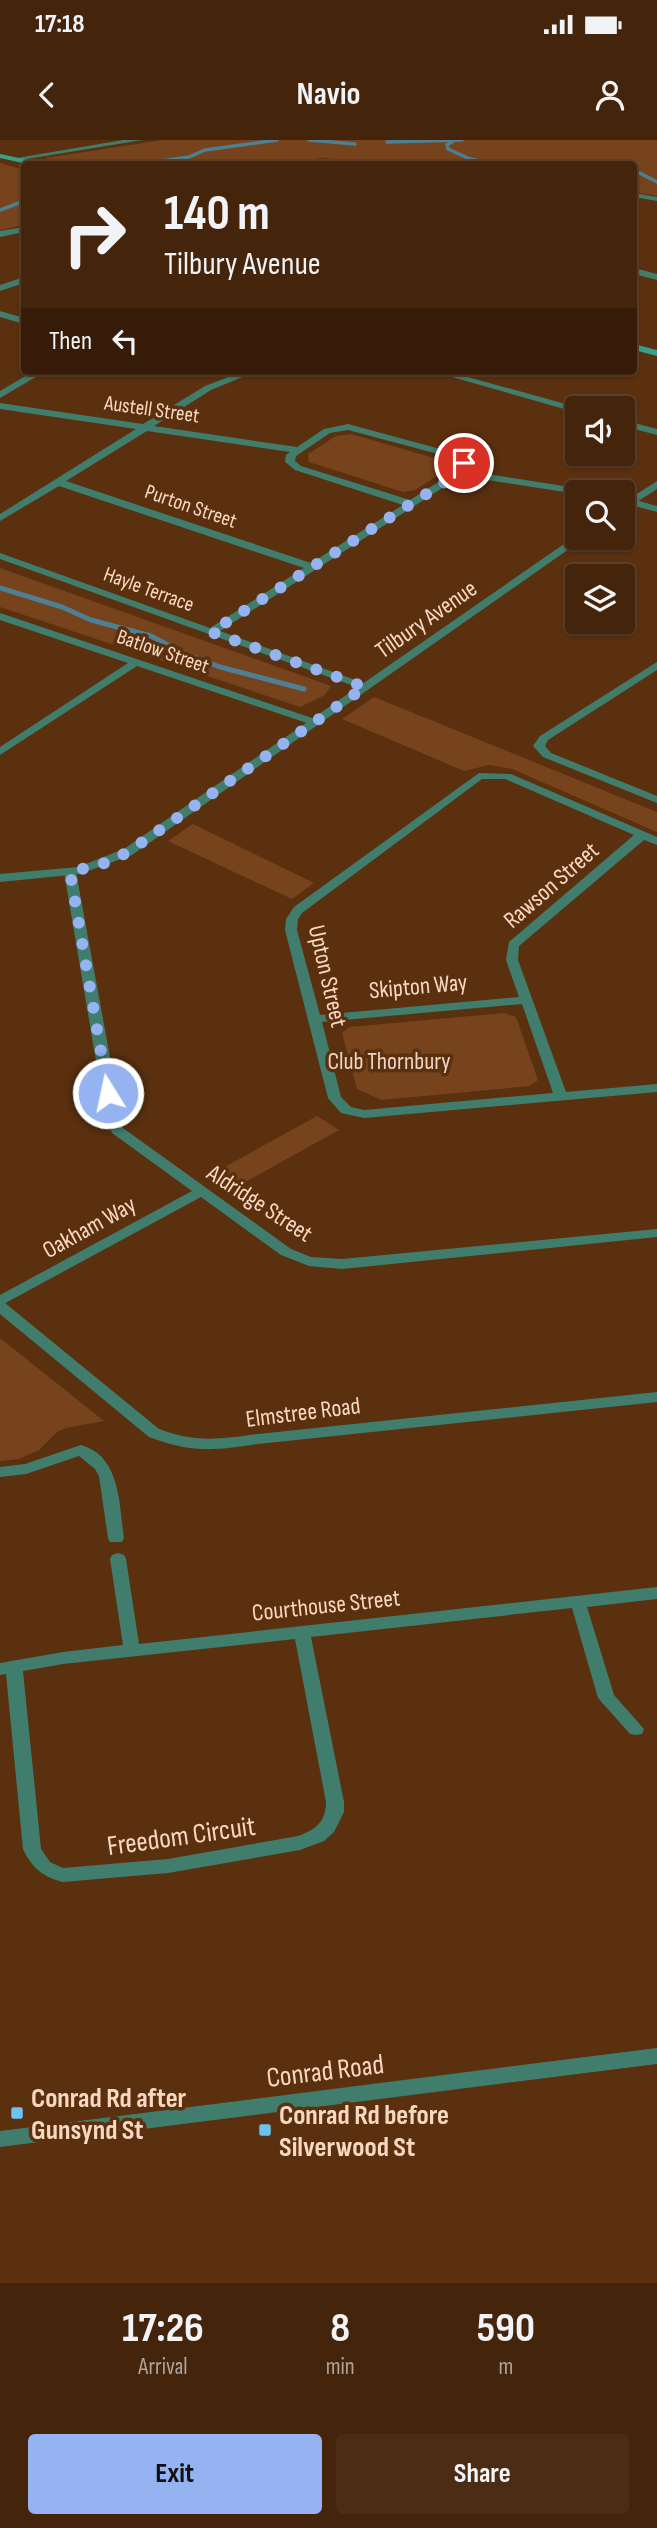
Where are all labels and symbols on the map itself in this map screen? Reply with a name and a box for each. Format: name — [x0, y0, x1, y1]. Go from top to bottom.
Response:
street label: Austell Street — [102, 390, 201, 429]
pin — [434, 433, 494, 493]
street label: Purton Street — [142, 479, 240, 534]
street label: Hayle Terrace — [100, 562, 198, 617]
street label: Tilbury Avenue — [370, 574, 483, 665]
street label: Batlow Street — [113, 624, 212, 679]
street label: Rawson Street — [498, 836, 605, 935]
street label: Upton Street — [302, 922, 353, 1030]
street label: Skipton Way — [368, 968, 468, 1005]
park label: Club Thornbury — [327, 1047, 451, 1076]
position arrow — [71, 1056, 145, 1130]
street label: Aldridge Street — [201, 1158, 318, 1248]
street label: Oakham Way — [38, 1190, 141, 1265]
street label: Elmstree Road — [244, 1391, 362, 1434]
street label: Courthouse Street — [250, 1583, 402, 1628]
street label: Freedom Circuit — [105, 1810, 257, 1863]
street label: Conrad Road — [265, 2048, 386, 2095]
place label: Conrad Rd after Gunsynd St — [31, 2082, 187, 2147]
place label: Conrad Rd before Silverwood St — [279, 2099, 449, 2164]
marker: Conrad Rd after Gunsynd St — [9, 2105, 25, 2121]
marker: Conrad Rd before Silverwood St — [257, 2122, 273, 2138]

